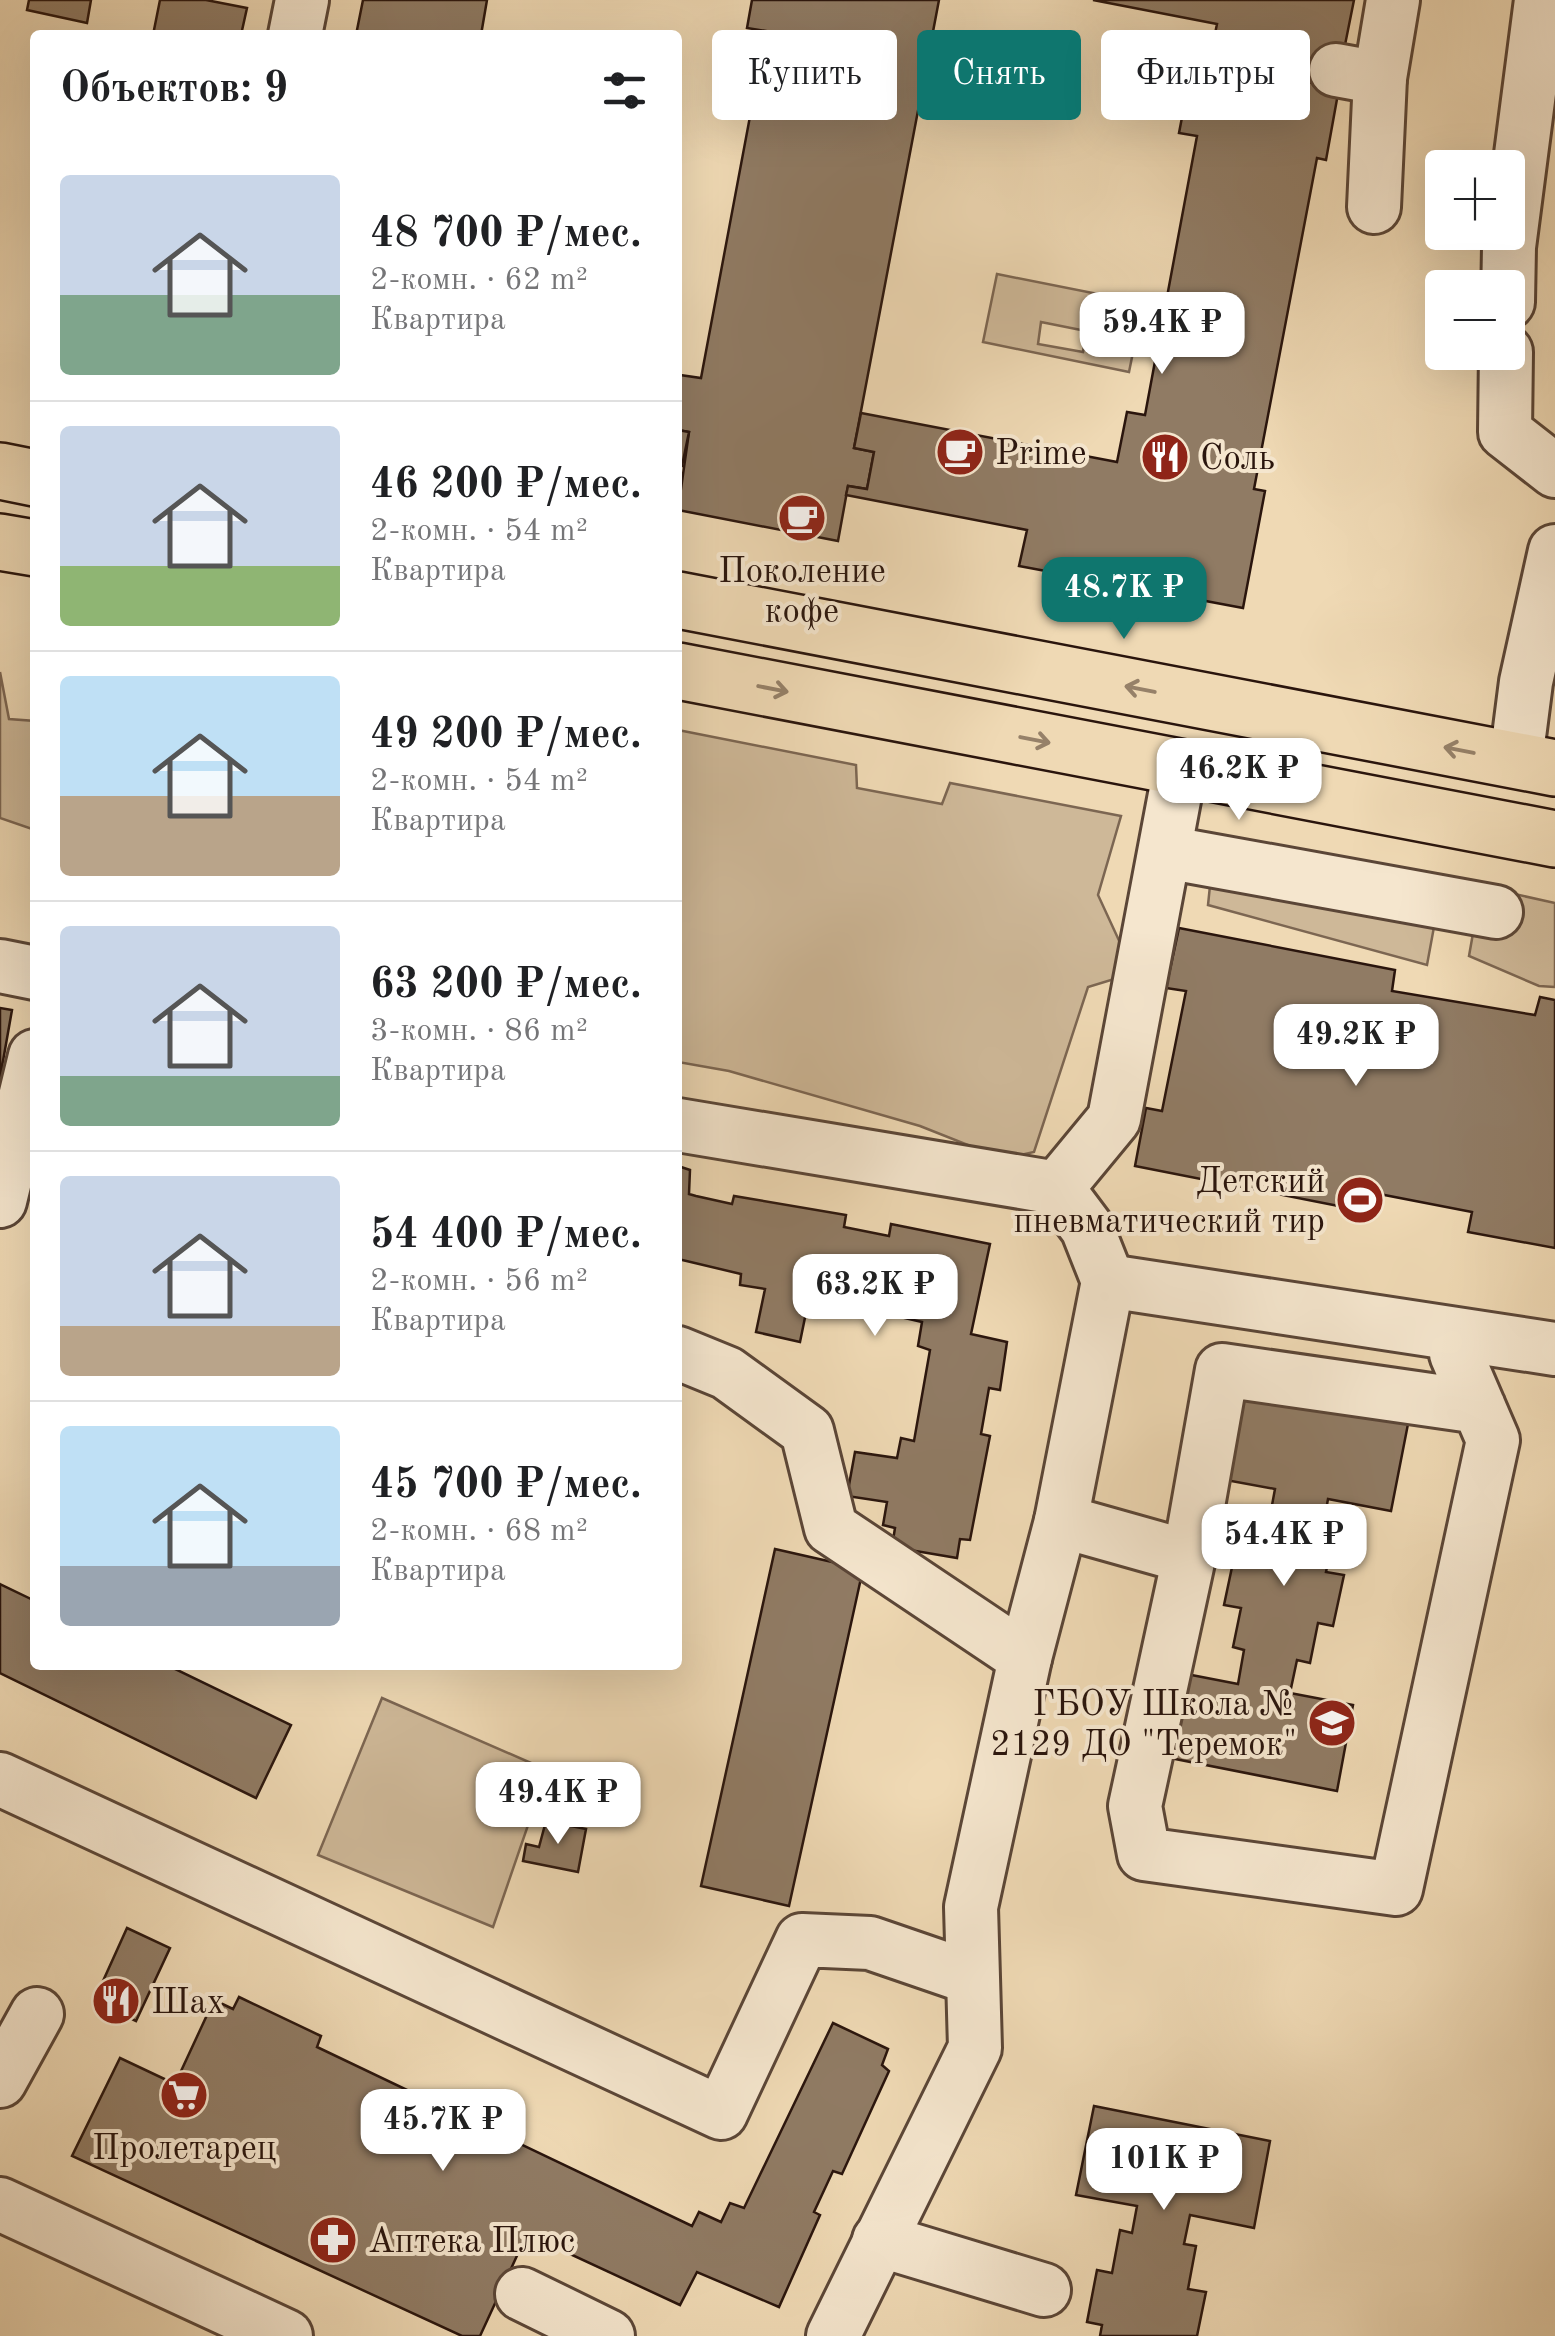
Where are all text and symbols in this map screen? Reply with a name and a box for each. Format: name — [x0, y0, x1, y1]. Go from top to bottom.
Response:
chip: Купить — [712, 30, 897, 120]
chip: Снять — [917, 30, 1081, 120]
chip: Фильтры — [1101, 30, 1310, 120]
icon: filters — [597, 63, 652, 118]
text: Объектов: 9 — [60, 69, 288, 111]
map controls — [1425, 150, 1525, 370]
button: + — [1425, 150, 1525, 250]
text: 48 700 ₽/мес. — [370, 214, 642, 256]
icon: home — [140, 215, 260, 335]
text: 2-комн. · 62 m² — [370, 265, 588, 297]
button: − — [1425, 270, 1525, 370]
pin: 59.4K ₽ — [1070, 292, 1254, 377]
text: Квартира — [370, 305, 506, 337]
text: 59.4K ₽ — [1102, 308, 1222, 340]
cafe icon: Prime — [934, 426, 986, 478]
restaurant icon: Соль — [1139, 431, 1191, 483]
place label: Prime — [995, 437, 1087, 472]
place label: Соль — [1200, 442, 1275, 477]
text: 46 200 ₽/мес. — [370, 465, 642, 507]
icon: home — [140, 466, 260, 586]
cafe icon: Поколение кофе — [776, 492, 828, 544]
text: 2-комн. · 54 m² — [370, 516, 588, 548]
place label: Поколение кофе — [718, 555, 886, 631]
text: Квартира — [370, 556, 506, 588]
pin: 48.7K ₽ — [1032, 557, 1216, 642]
text: 48.7K ₽ — [1064, 573, 1184, 605]
one-way arrow — [1125, 678, 1157, 697]
one-way arrow — [756, 680, 789, 699]
text: 49 200 ₽/мес. — [370, 715, 642, 757]
icon: home — [140, 716, 260, 836]
one-way arrow — [1018, 731, 1050, 750]
pin: 46.2K ₽ — [1147, 738, 1331, 823]
one-way arrow — [1444, 739, 1476, 758]
text: 46.2K ₽ — [1179, 754, 1299, 786]
text: 2-комн. · 54 m² — [370, 766, 588, 798]
text: Квартира — [370, 806, 506, 838]
text: 63 200 ₽/мес. — [370, 965, 642, 1007]
icon: home — [140, 966, 260, 1086]
pin: 49.2K ₽ — [1264, 1004, 1448, 1089]
text: 3-комн. · 86 m² — [370, 1016, 588, 1048]
text: 49.2K ₽ — [1296, 1020, 1416, 1052]
text: Квартира — [370, 1056, 506, 1088]
place label: Детский пневматический тир — [1014, 1165, 1325, 1240]
sports icon: Детский пневматический тир — [1334, 1174, 1386, 1226]
text: 54 400 ₽/мес. — [370, 1215, 642, 1257]
icon: home — [140, 1216, 260, 1336]
pin: 63.2K ₽ — [783, 1254, 967, 1339]
text: 2-комн. · 56 m² — [370, 1266, 588, 1298]
text: 63.2K ₽ — [815, 1270, 935, 1302]
text: Квартира — [370, 1306, 506, 1338]
text: 45 700 ₽/мес. — [370, 1465, 642, 1507]
icon: home — [140, 1466, 260, 1586]
pin: 54.4K ₽ — [1192, 1504, 1376, 1589]
text: 2-комн. · 68 m² — [370, 1516, 588, 1548]
text: 54.4K ₽ — [1224, 1520, 1344, 1552]
text: Квартира — [370, 1556, 506, 1588]
place label: ГБОУ Школа № 2129 ДО "Теремок" — [990, 1688, 1297, 1763]
school or university icon: ГБОУ Школа № 2129 ДО "Теремок" — [1306, 1697, 1358, 1749]
pin: 49.4K ₽ — [466, 1762, 650, 1847]
text: 49.4K ₽ — [498, 1778, 618, 1810]
restaurant icon: Шах — [90, 1975, 142, 2027]
place label: Шах — [151, 1986, 225, 2021]
supermarket icon: Пролетарец — [158, 2069, 210, 2121]
pin: 45.7K ₽ — [351, 2089, 535, 2174]
text: 45.7K ₽ — [383, 2105, 503, 2137]
pin: 101K ₽ — [1083, 2128, 1245, 2213]
place label: Пролетарец — [92, 2132, 276, 2167]
text: 101K ₽ — [1108, 2144, 1220, 2176]
pharmacy icon: Аптека Плюс — [307, 2214, 359, 2266]
place label: Аптека Плюс — [368, 2225, 575, 2260]

